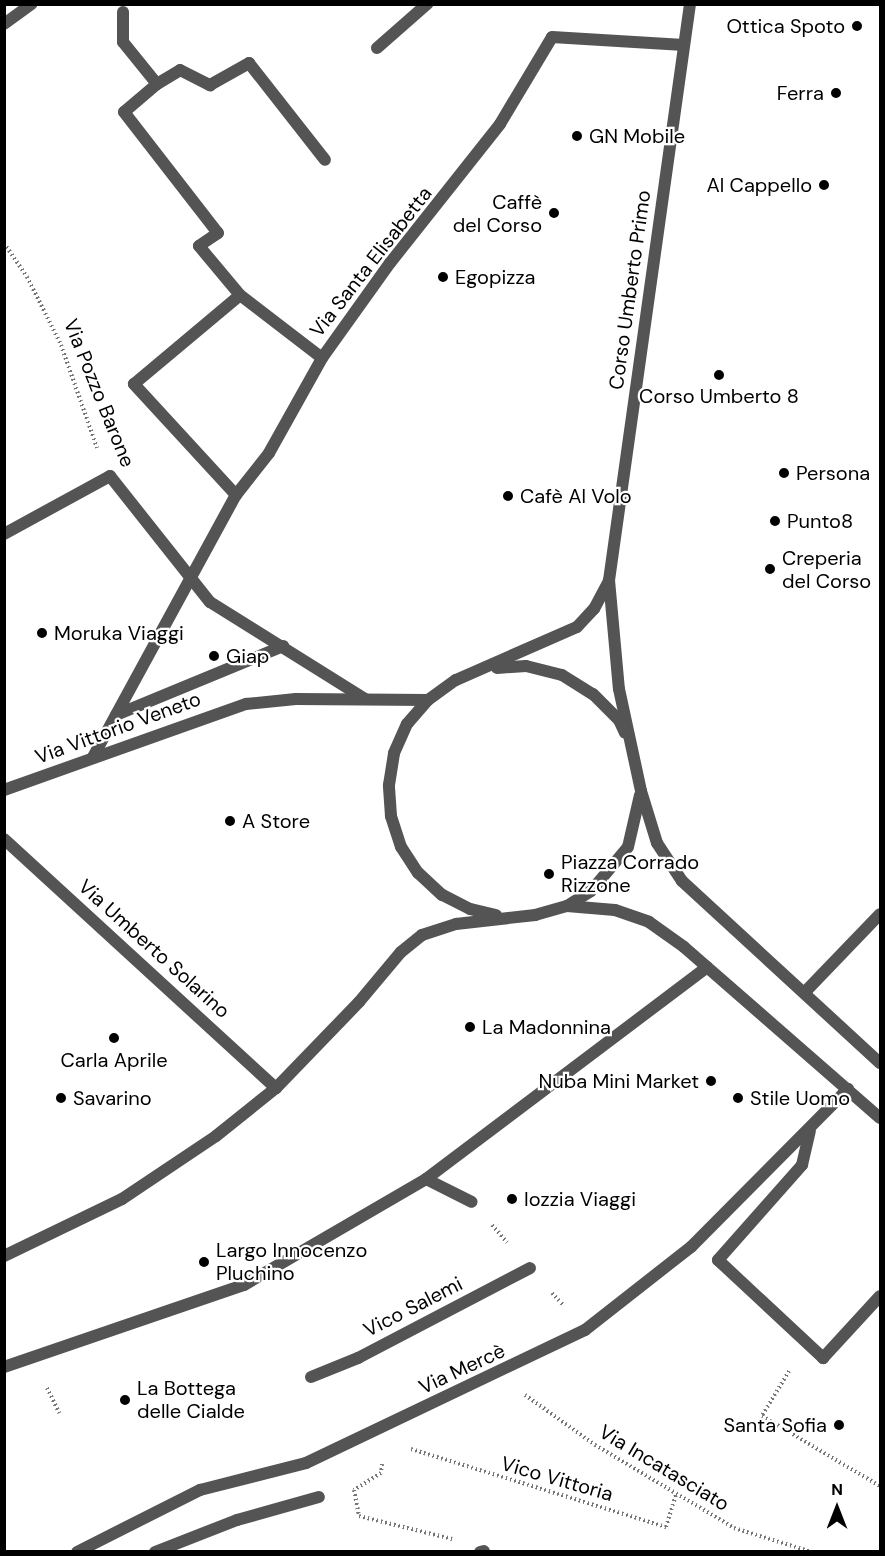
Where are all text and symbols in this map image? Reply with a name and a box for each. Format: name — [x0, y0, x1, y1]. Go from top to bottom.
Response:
place label: Ottica Spoto — [726, 14, 845, 38]
marker: Ottica Spoto — [850, 19, 864, 33]
place label: Ferra — [777, 81, 824, 105]
marker: Ferra — [829, 86, 843, 100]
place label: GN Mobile — [589, 124, 685, 148]
marker: GN Mobile — [570, 129, 584, 143]
place label: Al Cappello — [707, 173, 812, 197]
marker: Al Cappello — [817, 178, 831, 192]
street label: Via Santa Elisabetta — [305, 182, 437, 342]
street label: Corso Umberto Primo — [604, 189, 656, 391]
place label: Caffè del Corso — [453, 190, 542, 237]
marker: Caffè del Corso — [547, 206, 561, 220]
place label: Egopizza — [455, 265, 535, 289]
marker: Egopizza — [436, 270, 450, 284]
street label: Via Pozzo Barone — [58, 316, 140, 470]
marker: Corso Umberto 8 — [712, 368, 726, 382]
place label: Corso Umberto 8 — [639, 384, 799, 408]
place label: Persona — [796, 461, 870, 485]
marker: Persona — [777, 466, 791, 480]
place label: Cafè Al Volo — [520, 484, 632, 508]
marker: Cafè Al Volo — [501, 489, 515, 503]
place label: Punto8 — [787, 509, 853, 533]
marker: Punto8 — [768, 514, 782, 528]
place label: Creperia del Corso — [782, 546, 871, 593]
marker: Creperia del Corso — [763, 562, 777, 576]
place label: Moruka Viaggi — [54, 621, 184, 645]
marker: Moruka Viaggi — [35, 626, 49, 640]
place label: Giap — [226, 644, 269, 668]
marker: Giap — [207, 649, 221, 663]
street label: Via Vittorio Veneto — [32, 687, 204, 769]
place label: A Store — [242, 809, 310, 833]
marker: A Store — [223, 814, 237, 828]
place label: Piazza Corrado Rizzone — [561, 850, 699, 897]
marker: Piazza Corrado Rizzone — [542, 867, 556, 881]
street label: Via Umberto Solarino — [73, 875, 235, 1023]
place label: La Madonnina — [482, 1015, 611, 1039]
marker: La Madonnina — [463, 1020, 477, 1034]
marker: Carla Aprile — [107, 1031, 121, 1045]
place label: Carla Aprile — [60, 1048, 168, 1072]
place label: Nuba Mini Market — [538, 1069, 699, 1093]
marker: Nuba Mini Market — [704, 1074, 718, 1088]
place label: Savarino — [73, 1086, 152, 1110]
place label: Stile Uomo — [750, 1086, 850, 1110]
marker: Savarino — [54, 1091, 68, 1105]
marker: Stile Uomo — [731, 1091, 745, 1105]
place label: Iozzia Viaggi — [524, 1187, 636, 1211]
marker: Iozzia Viaggi — [505, 1192, 519, 1206]
place label: Largo Innocenzo Pluchino — [216, 1238, 367, 1285]
marker: Largo Innocenzo Pluchino — [197, 1255, 211, 1269]
street label: Vico Salemi — [360, 1272, 466, 1342]
street label: Via Mercè — [415, 1339, 509, 1399]
place label: La Bottega delle Cialde — [137, 1376, 245, 1423]
marker: La Bottega delle Cialde — [118, 1393, 132, 1407]
place label: Santa Sofia — [723, 1413, 827, 1437]
marker: Santa Sofia — [832, 1418, 846, 1432]
street label: Via Incatasciato — [595, 1420, 733, 1516]
street label: Vico Vittoria — [498, 1452, 616, 1506]
north arrow — [807, 1478, 867, 1538]
text: N — [831, 1479, 843, 1500]

